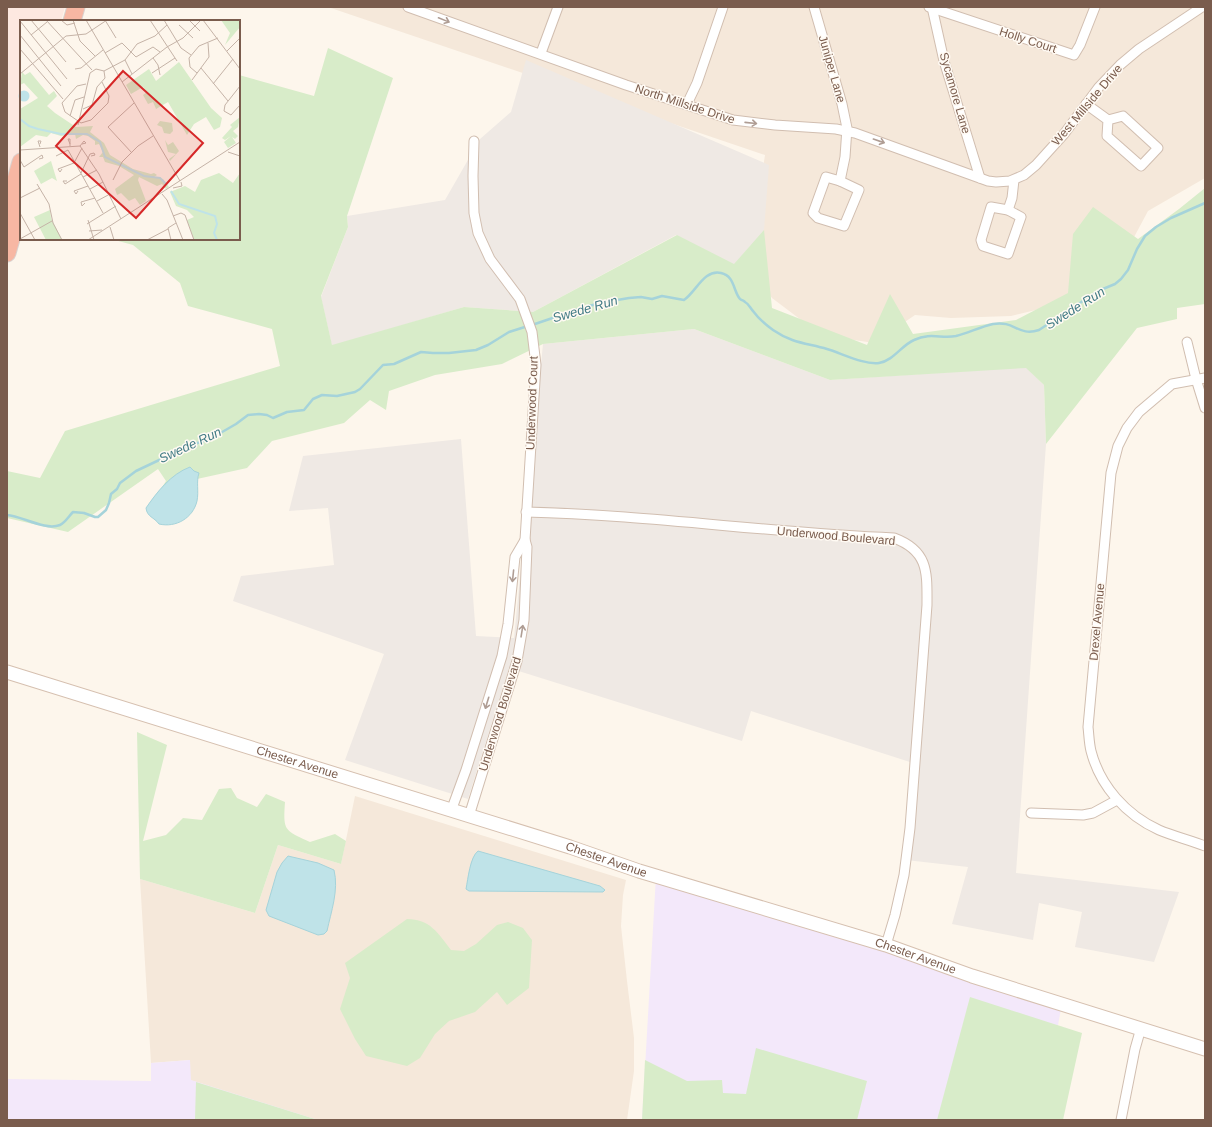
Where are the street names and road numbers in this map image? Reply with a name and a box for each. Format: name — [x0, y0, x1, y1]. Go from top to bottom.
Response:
street label: Holly Court — [998, 24, 1059, 56]
street label: Juniper Lane — [816, 34, 848, 105]
street label: Sycamore Lane — [937, 51, 973, 136]
street label: West Millside Drive — [1049, 61, 1125, 148]
street label: North Millside Drive — [633, 81, 737, 127]
street label: Underwood Court — [523, 355, 541, 450]
street label: Underwood Boulevard — [776, 524, 896, 548]
street label: Drexel Avenue — [1087, 582, 1107, 661]
street label: Underwood Boulevard — [476, 655, 524, 773]
street label: Chester Avenue — [254, 743, 340, 782]
street label: Chester Avenue — [564, 839, 649, 880]
street label: Chester Avenue — [873, 935, 958, 977]

